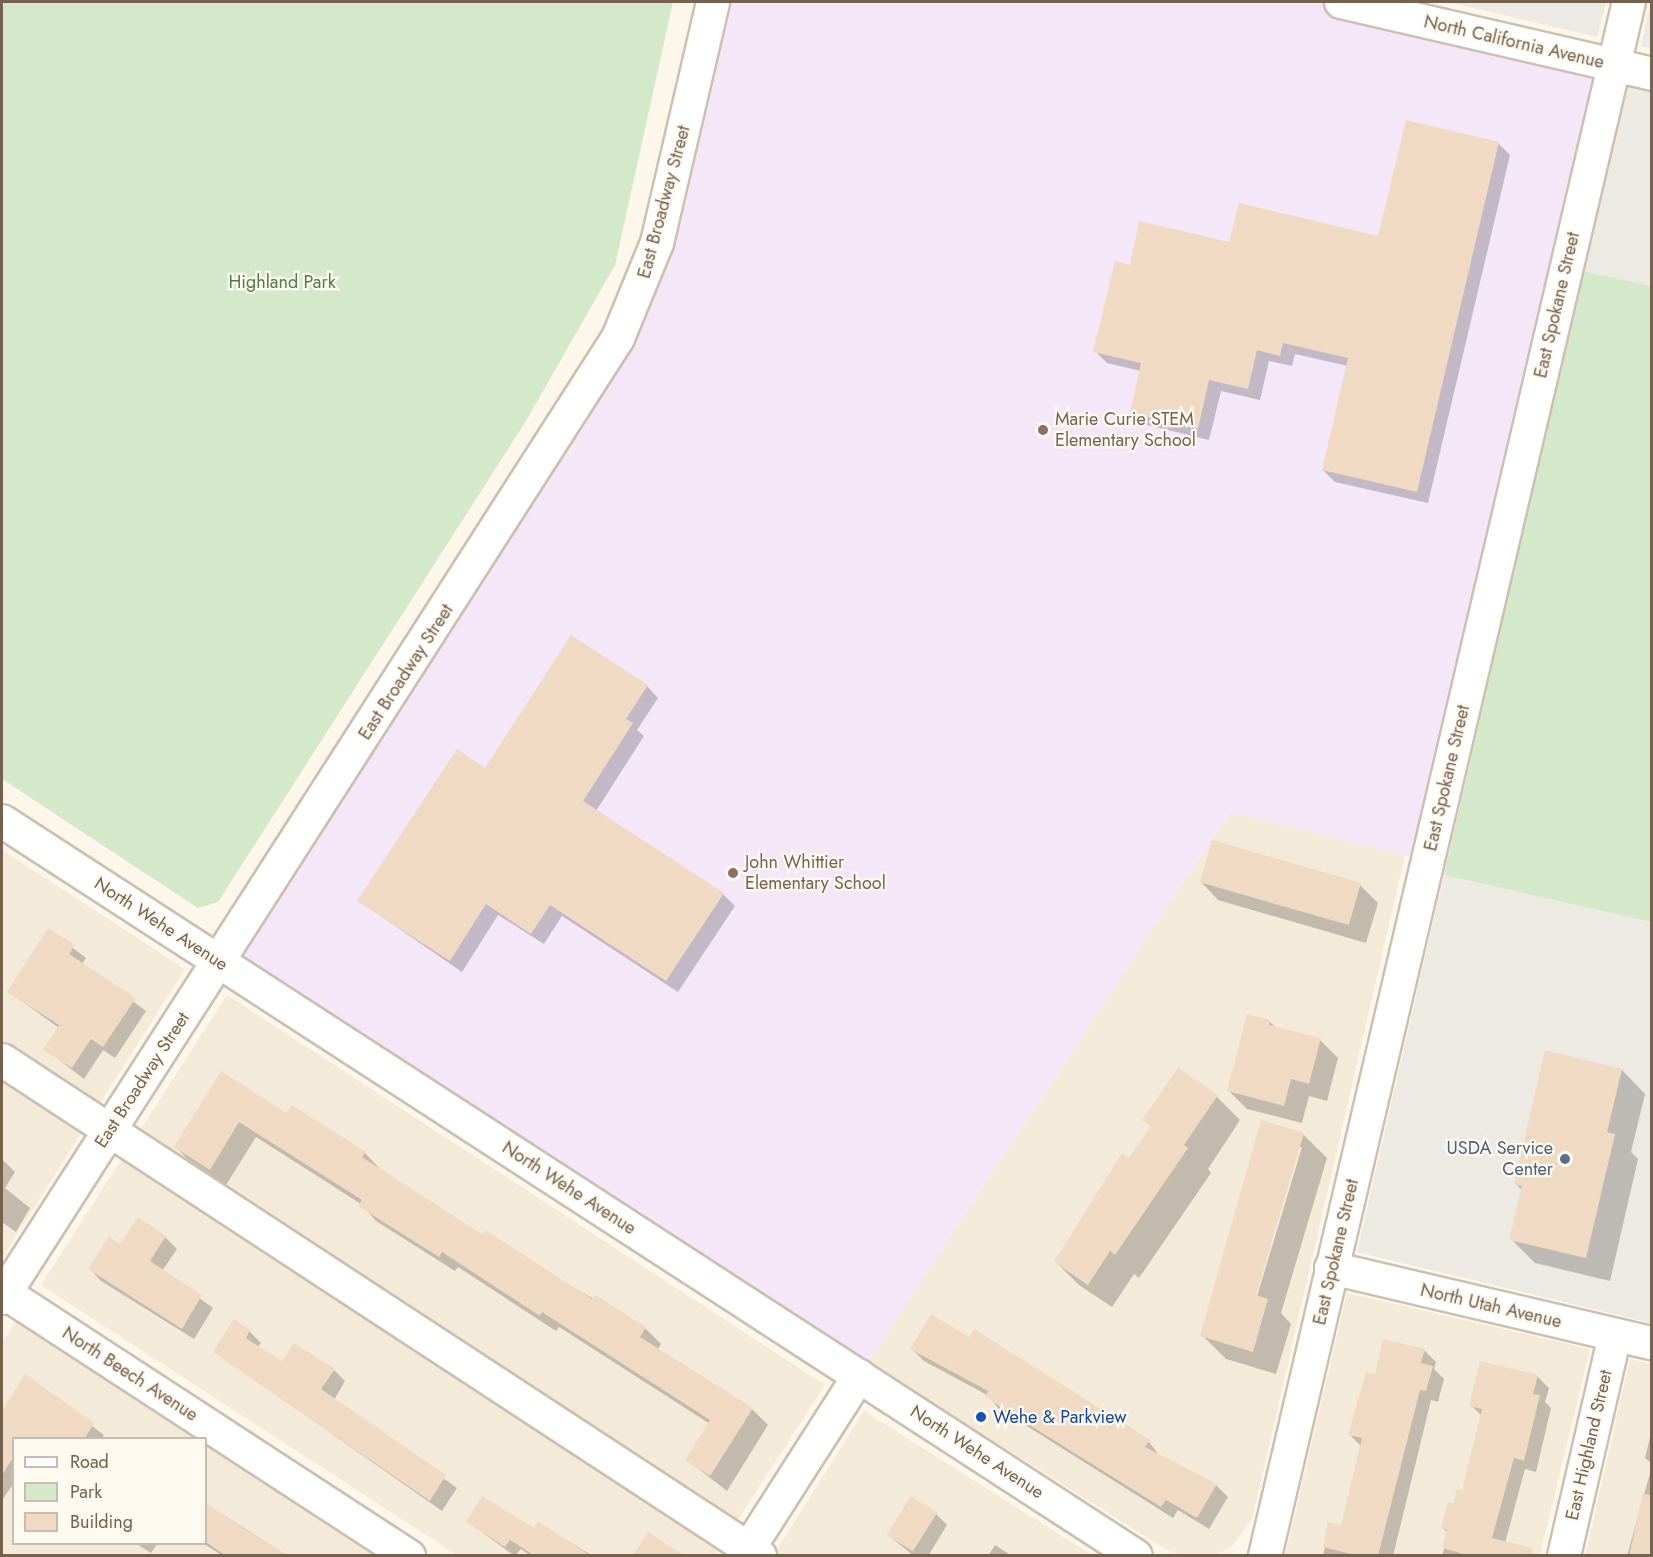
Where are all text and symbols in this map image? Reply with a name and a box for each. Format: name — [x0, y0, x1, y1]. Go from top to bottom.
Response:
street label: North California Avenue — [1422, 11, 1606, 73]
street label: East Broadway Street — [633, 123, 695, 281]
street label: East Spokane Street — [1530, 230, 1584, 380]
park label: Highland Park — [228, 271, 336, 293]
place label: Marie Curie STEM Elementary School — [1055, 409, 1196, 452]
marker: Marie Curie STEM Elementary School — [1036, 423, 1050, 437]
street label: East Broadway Street — [354, 600, 458, 744]
street label: East Spokane Street — [1420, 703, 1474, 853]
place label: John Whittier Elementary School — [745, 852, 886, 894]
marker: John Whittier Elementary School — [726, 866, 740, 880]
street label: North Wehe Avenue — [90, 873, 232, 975]
street label: East Broadway Street — [90, 1008, 194, 1152]
street label: North Wehe Avenue — [498, 1137, 640, 1239]
place label: USDA Service Center — [1447, 1138, 1553, 1180]
marker: USDA Service Center — [1558, 1152, 1572, 1166]
street label: East Spokane Street — [1309, 1177, 1363, 1327]
street label: North Utah Avenue — [1418, 1279, 1564, 1333]
street label: North Beech Avenue — [58, 1322, 202, 1426]
street label: East Highland Street — [1561, 1368, 1617, 1522]
street label: North Wehe Avenue — [906, 1401, 1048, 1503]
place label: Wehe & Parkview — [993, 1406, 1127, 1428]
marker: Wehe & Parkview — [974, 1410, 988, 1424]
legend — [12, 1437, 207, 1545]
text: Road — [70, 1449, 109, 1475]
text: Park — [70, 1479, 102, 1505]
text: Building — [70, 1509, 133, 1535]

